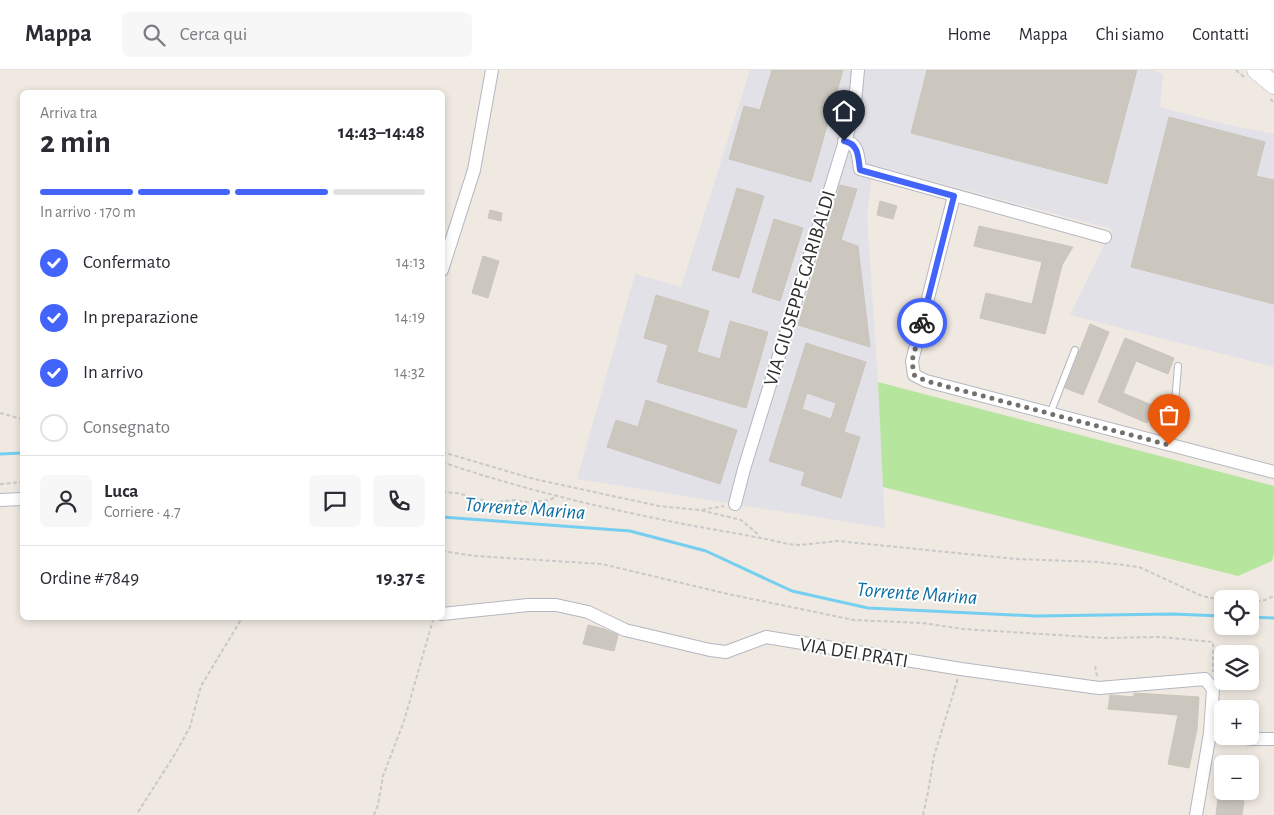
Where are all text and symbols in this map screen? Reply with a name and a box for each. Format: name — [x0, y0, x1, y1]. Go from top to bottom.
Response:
search box — [122, 12, 472, 57]
icon: search — [140, 21, 168, 49]
text: Mappa — [25, 22, 92, 46]
text: Cerca qui — [180, 25, 247, 44]
text: Home — [947, 26, 991, 44]
text: Mappa — [1019, 26, 1068, 44]
text: Chi siamo — [1096, 26, 1164, 44]
text: Contatti — [1192, 26, 1249, 44]
pin — [823, 90, 865, 141]
icon: home — [830, 97, 858, 125]
text: Arriva tra — [40, 105, 97, 121]
text: 14:43–14:48 — [338, 123, 425, 142]
text: 2 min — [40, 126, 111, 158]
street label: VIA GIUSEPPE GARIBALDI — [761, 188, 839, 388]
text: In arrivo · 170 m — [40, 204, 136, 220]
icon: check — [40, 249, 68, 277]
text: Confermato — [83, 253, 171, 272]
text: 14:13 — [396, 254, 425, 270]
courier — [897, 298, 947, 348]
icon: check — [40, 304, 68, 332]
text: In preparazione — [83, 308, 198, 327]
text: 14:19 — [395, 309, 425, 325]
icon: bike — [908, 309, 936, 337]
icon: check — [40, 359, 68, 387]
text: In arrivo — [83, 363, 143, 382]
text: 14:32 — [394, 364, 425, 380]
pin — [1148, 394, 1190, 445]
icon: bag — [1155, 401, 1183, 429]
text: Consegnato — [83, 418, 170, 437]
button: person — [40, 475, 92, 527]
button: chat — [309, 475, 361, 527]
button: phone — [373, 475, 425, 527]
text: Luca — [104, 482, 138, 501]
water label: Torrente Marina — [464, 494, 586, 523]
text: Corriere · 4.7 — [104, 504, 181, 520]
text: Ordine #7849 — [40, 569, 139, 588]
text: 19.37 € — [376, 569, 425, 588]
water label: Torrente Marina — [856, 579, 978, 608]
map controls — [1214, 590, 1259, 800]
button: locate — [1214, 590, 1259, 635]
street label: VIA DEI PRATI — [798, 635, 910, 671]
button: layers — [1214, 645, 1259, 690]
button: + — [1214, 700, 1259, 745]
button: − — [1214, 755, 1259, 800]

